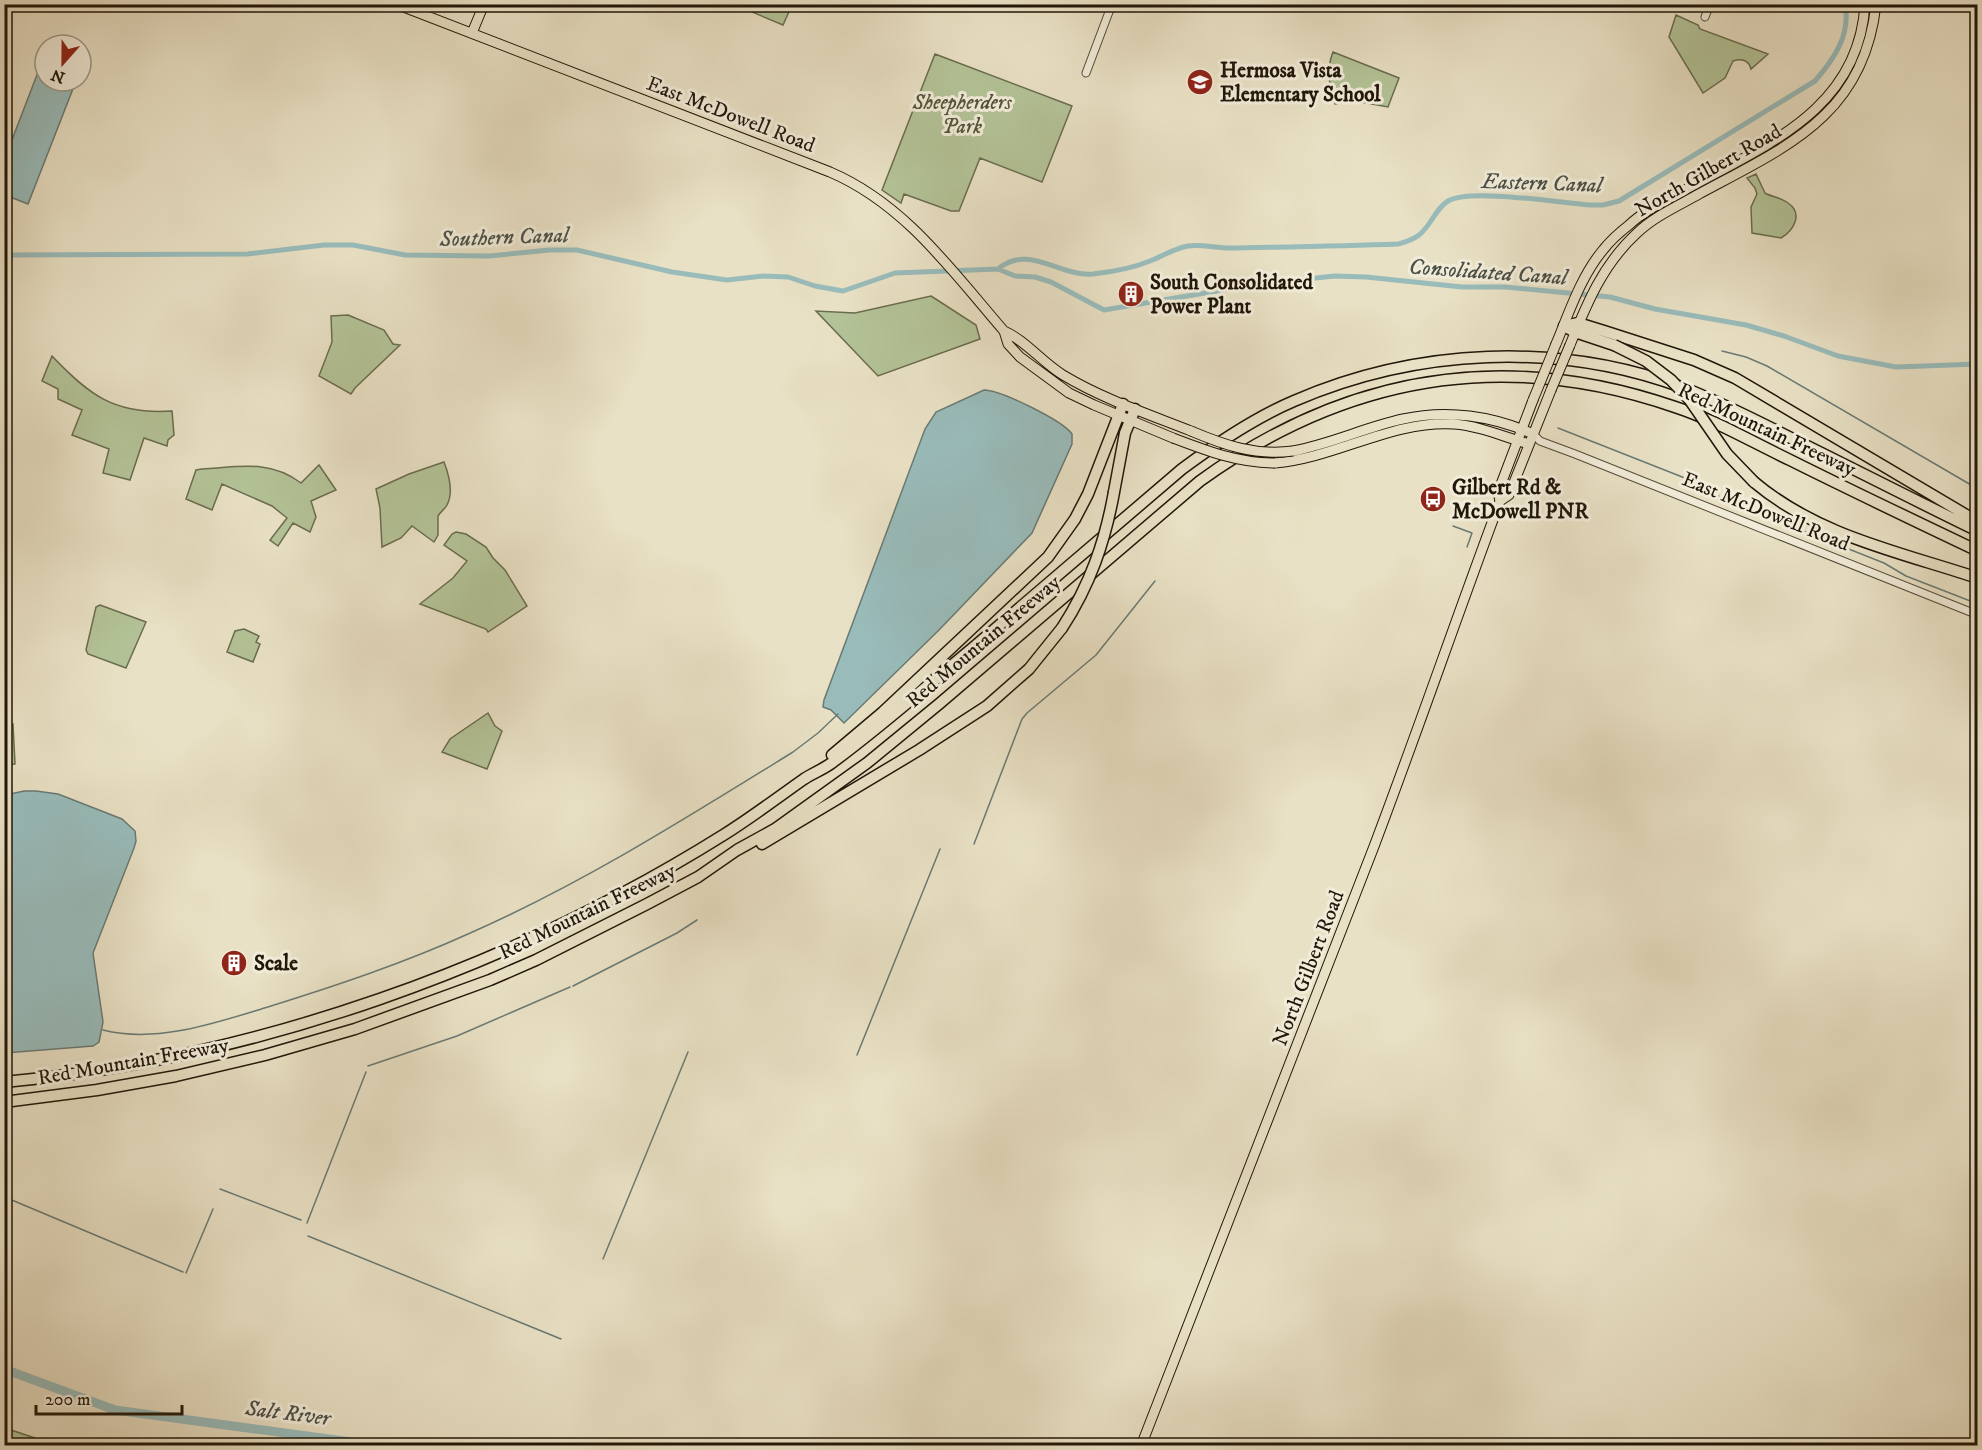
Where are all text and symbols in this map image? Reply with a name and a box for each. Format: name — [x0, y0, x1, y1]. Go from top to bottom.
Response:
north arrow — [33, 33, 93, 93]
place label: Hermosa Vista Elementary School — [1220, 58, 1381, 108]
text: N — [48, 64, 68, 88]
school or university icon: Hermosa Vista Elementary School — [1185, 67, 1215, 97]
street label: East McDowell Road — [643, 71, 819, 159]
park label: Sheepherders Park — [911, 90, 1012, 140]
street label: North Gilbert Road — [1631, 118, 1787, 223]
water label: Eastern Canal — [1479, 168, 1605, 199]
water label: Southern Canal — [438, 222, 571, 253]
water label: Consolidated Canal — [1408, 253, 1570, 292]
place label: South Consolidated Power Plant — [1150, 270, 1313, 320]
building icon: South Consolidated Power Plant — [1116, 279, 1146, 309]
street label: Red Mountain Freeway — [1673, 377, 1861, 483]
street label: East McDowell Road — [1678, 466, 1854, 558]
place label: Gilbert Rd & McDowell PNR — [1452, 475, 1589, 525]
bus stop icon: Gilbert Rd & McDowell PNR — [1418, 484, 1448, 514]
street label: Red Mountain Freeway — [901, 569, 1067, 714]
street label: Red Mountain Freeway — [495, 857, 681, 966]
street label: North Gilbert Road — [1267, 886, 1351, 1050]
building icon: Scale — [219, 948, 249, 978]
place label: Scale — [254, 951, 298, 977]
street label: Red Mountain Freeway — [36, 1032, 232, 1092]
scale bar — [36, 1378, 182, 1416]
text: 200 m — [45, 1389, 91, 1411]
water label: Salt River — [243, 1395, 334, 1432]

